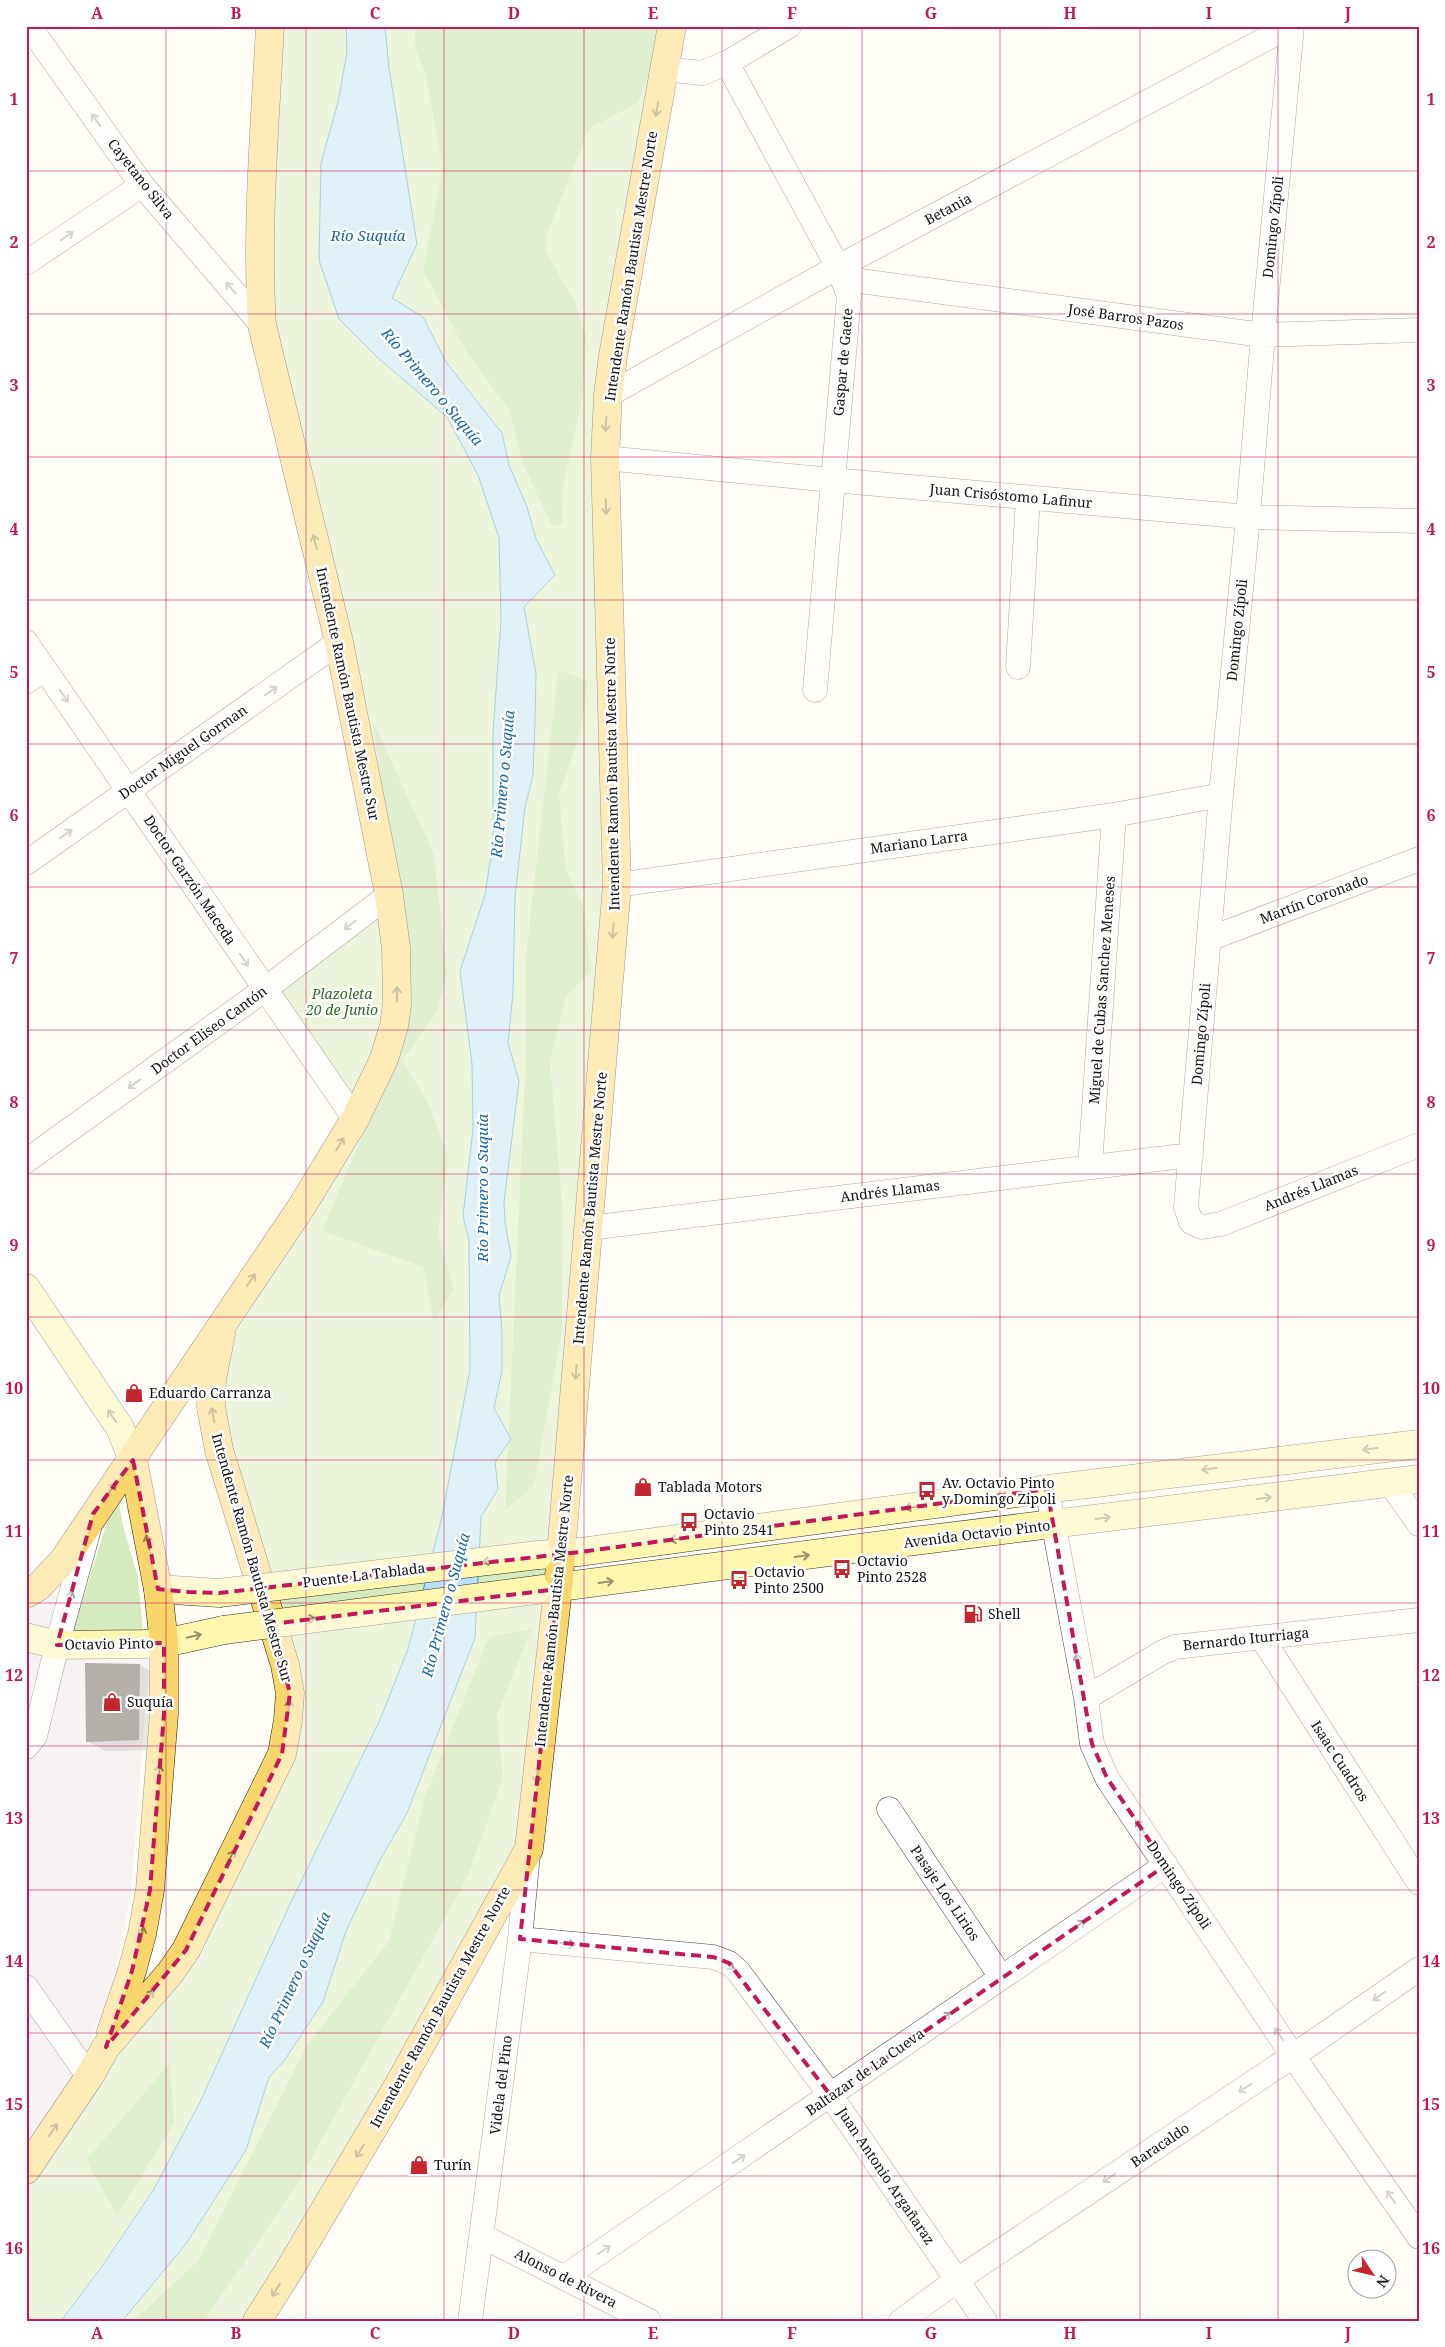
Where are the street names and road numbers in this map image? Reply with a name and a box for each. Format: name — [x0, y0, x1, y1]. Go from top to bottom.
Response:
street label: Intendente Ramón Bautista Mestre Norte — [600, 129, 661, 402]
street label: Cayetano Silva — [104, 134, 179, 223]
street label: Domingo Zípoli — [1258, 174, 1287, 279]
street label: Betania — [921, 188, 975, 229]
street label: José Barros Pazos — [1066, 299, 1185, 334]
street label: Gaspar de Gaete — [828, 307, 857, 417]
street label: Juan Crisóstomo Lafinur — [928, 479, 1094, 512]
street label: Intendente Ramón Bautista Mestre Sur — [312, 565, 385, 823]
street label: Domingo Zípoli — [1222, 577, 1251, 682]
street label: Intendente Ramón Bautista Mestre Norte — [600, 637, 623, 911]
street label: Doctor Miguel Gorman — [115, 700, 251, 803]
street label: Doctor Garzón Maceda — [140, 811, 241, 948]
street label: Mariano Larra — [869, 825, 969, 858]
street label: Martín Coronado — [1257, 869, 1371, 928]
street label: Miguel de Cubas Sanchez Meneses — [1084, 875, 1119, 1105]
street label: Doctor Eliseo Cantón — [147, 981, 271, 1078]
street label: Domingo Zípoli — [1187, 982, 1214, 1086]
street label: Intendente Ramón Bautista Mestre Norte — [568, 1071, 611, 1345]
street label: Andrés Llamas — [1261, 1160, 1361, 1215]
street label: Andrés Llamas — [839, 1175, 941, 1206]
street label: Intendente Ramón Bautista Mestre Sur — [208, 1431, 297, 1685]
street label: Intendente Ramón Bautista Mestre Norte — [530, 1474, 577, 1748]
street label: Avenida Octavio Pinto — [903, 1515, 1051, 1552]
street label: Puente La Tablada — [301, 1558, 427, 1591]
street label: Bernardo Iturriaga — [1182, 1622, 1310, 1655]
street label: Octavio Pinto — [64, 1633, 154, 1654]
street label: Isaac Cuadros — [1307, 1717, 1374, 1805]
street label: Domingo Zípoli — [1143, 1837, 1216, 1933]
street label: Pasaje Los Lirios — [906, 1841, 984, 1944]
street label: Intendente Ramón Bautista Mestre Norte — [365, 1883, 514, 2131]
street label: Baltazar de La Cueva — [802, 2023, 928, 2120]
street label: Videla del Pino — [485, 2034, 516, 2136]
street label: Juan Antonio Argañaraz — [833, 2103, 940, 2248]
street label: Baracaldo — [1127, 2118, 1193, 2171]
street label: Alonso de Rivera — [512, 2244, 621, 2312]

